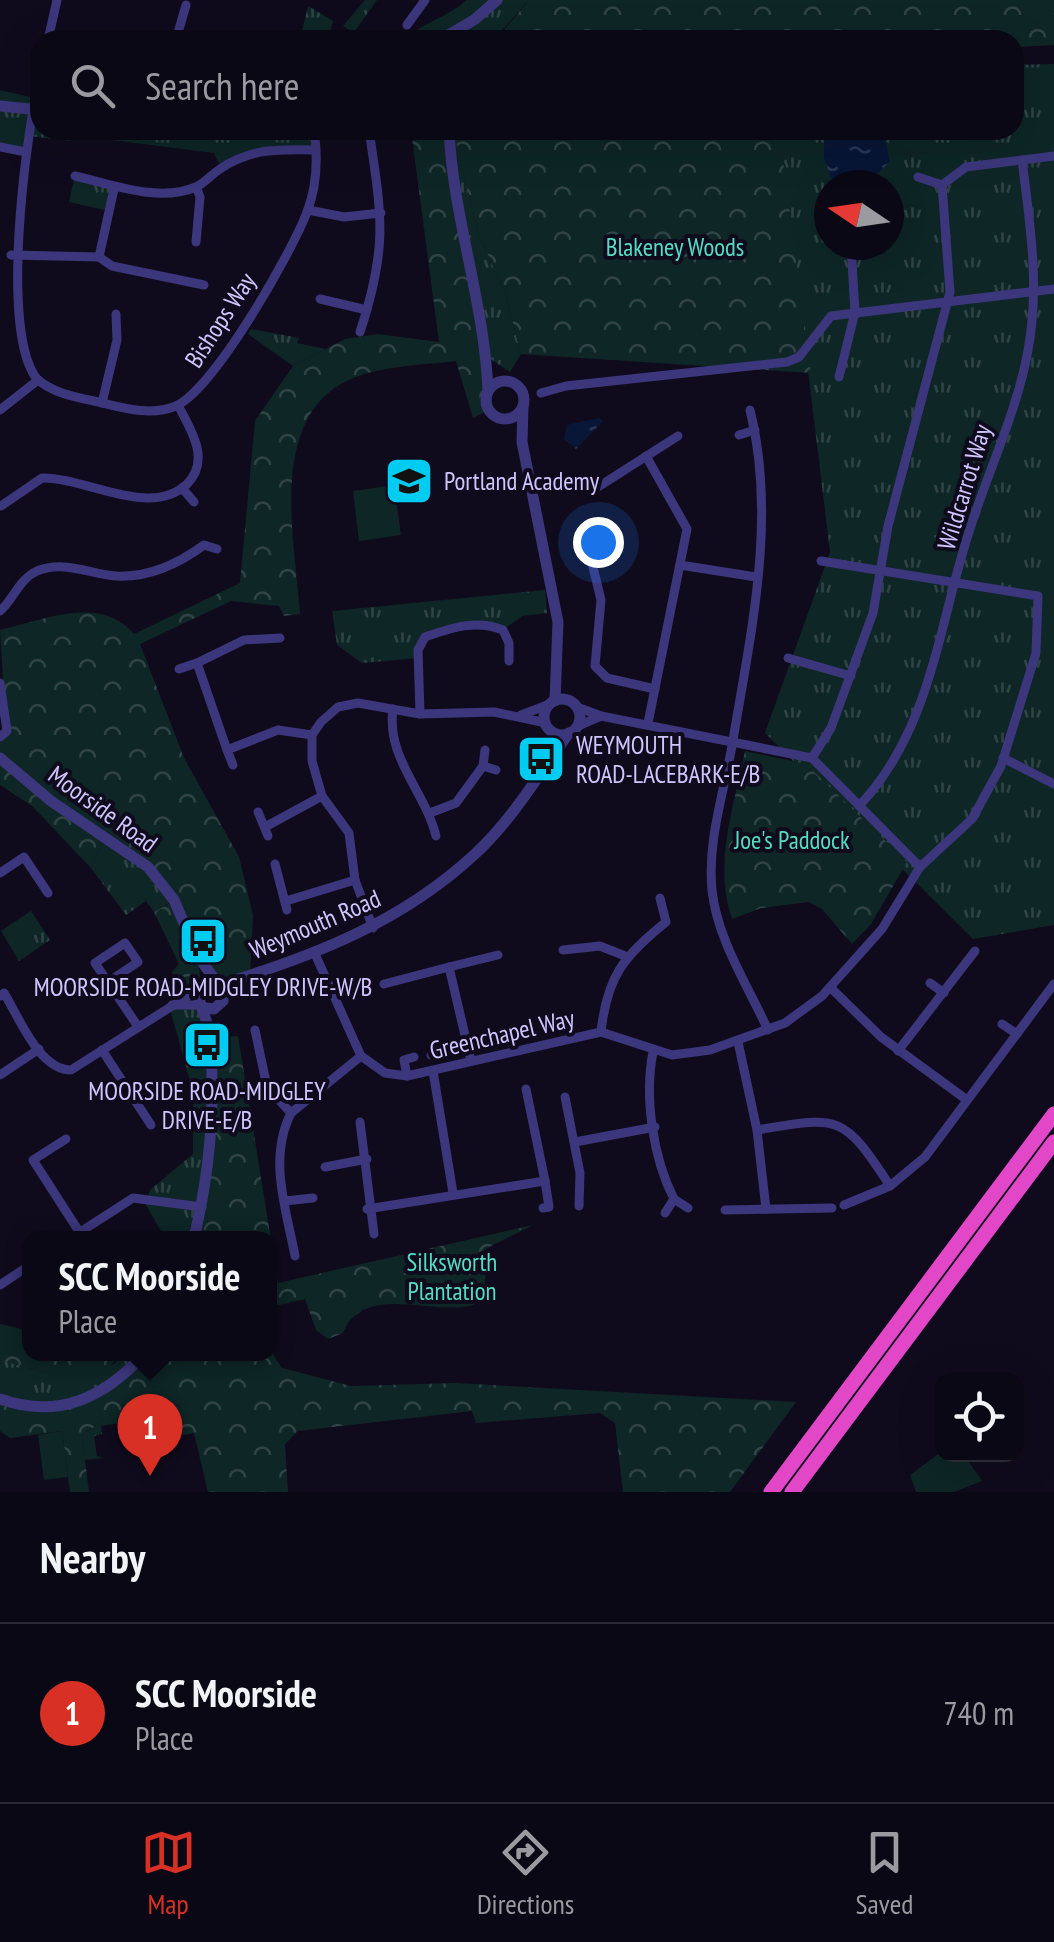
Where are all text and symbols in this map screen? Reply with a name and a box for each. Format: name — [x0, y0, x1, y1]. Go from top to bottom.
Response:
search box — [30, 30, 1024, 140]
icon: search — [65, 58, 120, 113]
text: Search here — [145, 61, 299, 110]
north arrow — [814, 170, 904, 260]
park label: Blakeney Woods — [606, 231, 744, 263]
street label: Bishops Way — [177, 266, 263, 374]
street label: Wildcarrot Way — [930, 420, 998, 554]
school or university icon: Portland Academy — [383, 455, 435, 507]
place label: Portland Academy — [444, 465, 600, 497]
your location — [573, 517, 624, 568]
place label: WEYMOUTH ROAD-LACEBARK-E/B — [576, 729, 760, 790]
bus stop icon: WEYMOUTH ROAD-LACEBARK-E/B — [515, 733, 567, 785]
street label: Moorside Road — [42, 759, 164, 859]
park label: Joe's Paddock — [733, 824, 850, 856]
street label: Weymouth Road — [245, 882, 385, 966]
bus stop icon: MOORSIDE ROAD-MIDGLEY DRIVE-W/B — [177, 915, 229, 967]
place label: MOORSIDE ROAD-MIDGLEY DRIVE-W/B — [34, 971, 372, 1003]
street label: Greenchapel Way — [426, 1002, 578, 1066]
bus stop icon: MOORSIDE ROAD-MIDGLEY DRIVE-E/B — [181, 1019, 233, 1071]
place label: MOORSIDE ROAD-MIDGLEY DRIVE-E/B — [88, 1075, 326, 1136]
popup — [22, 1231, 277, 1361]
park label: Silksworth Plantation — [407, 1246, 497, 1307]
text: SCC Moorside — [58, 1251, 241, 1300]
text: Place — [58, 1300, 117, 1342]
map controls — [934, 1372, 1024, 1462]
button: locate — [934, 1372, 1024, 1462]
pin: 1 — [118, 1394, 182, 1476]
text: Nearby — [40, 1530, 145, 1585]
text: SCC Moorside — [135, 1668, 317, 1717]
text: 1 — [65, 1692, 80, 1734]
text: 740 m — [943, 1692, 1014, 1734]
text: Place — [135, 1717, 194, 1759]
tab: Map — [141, 1825, 196, 1922]
tab: Directions — [477, 1825, 574, 1922]
tab: Saved — [856, 1825, 913, 1922]

